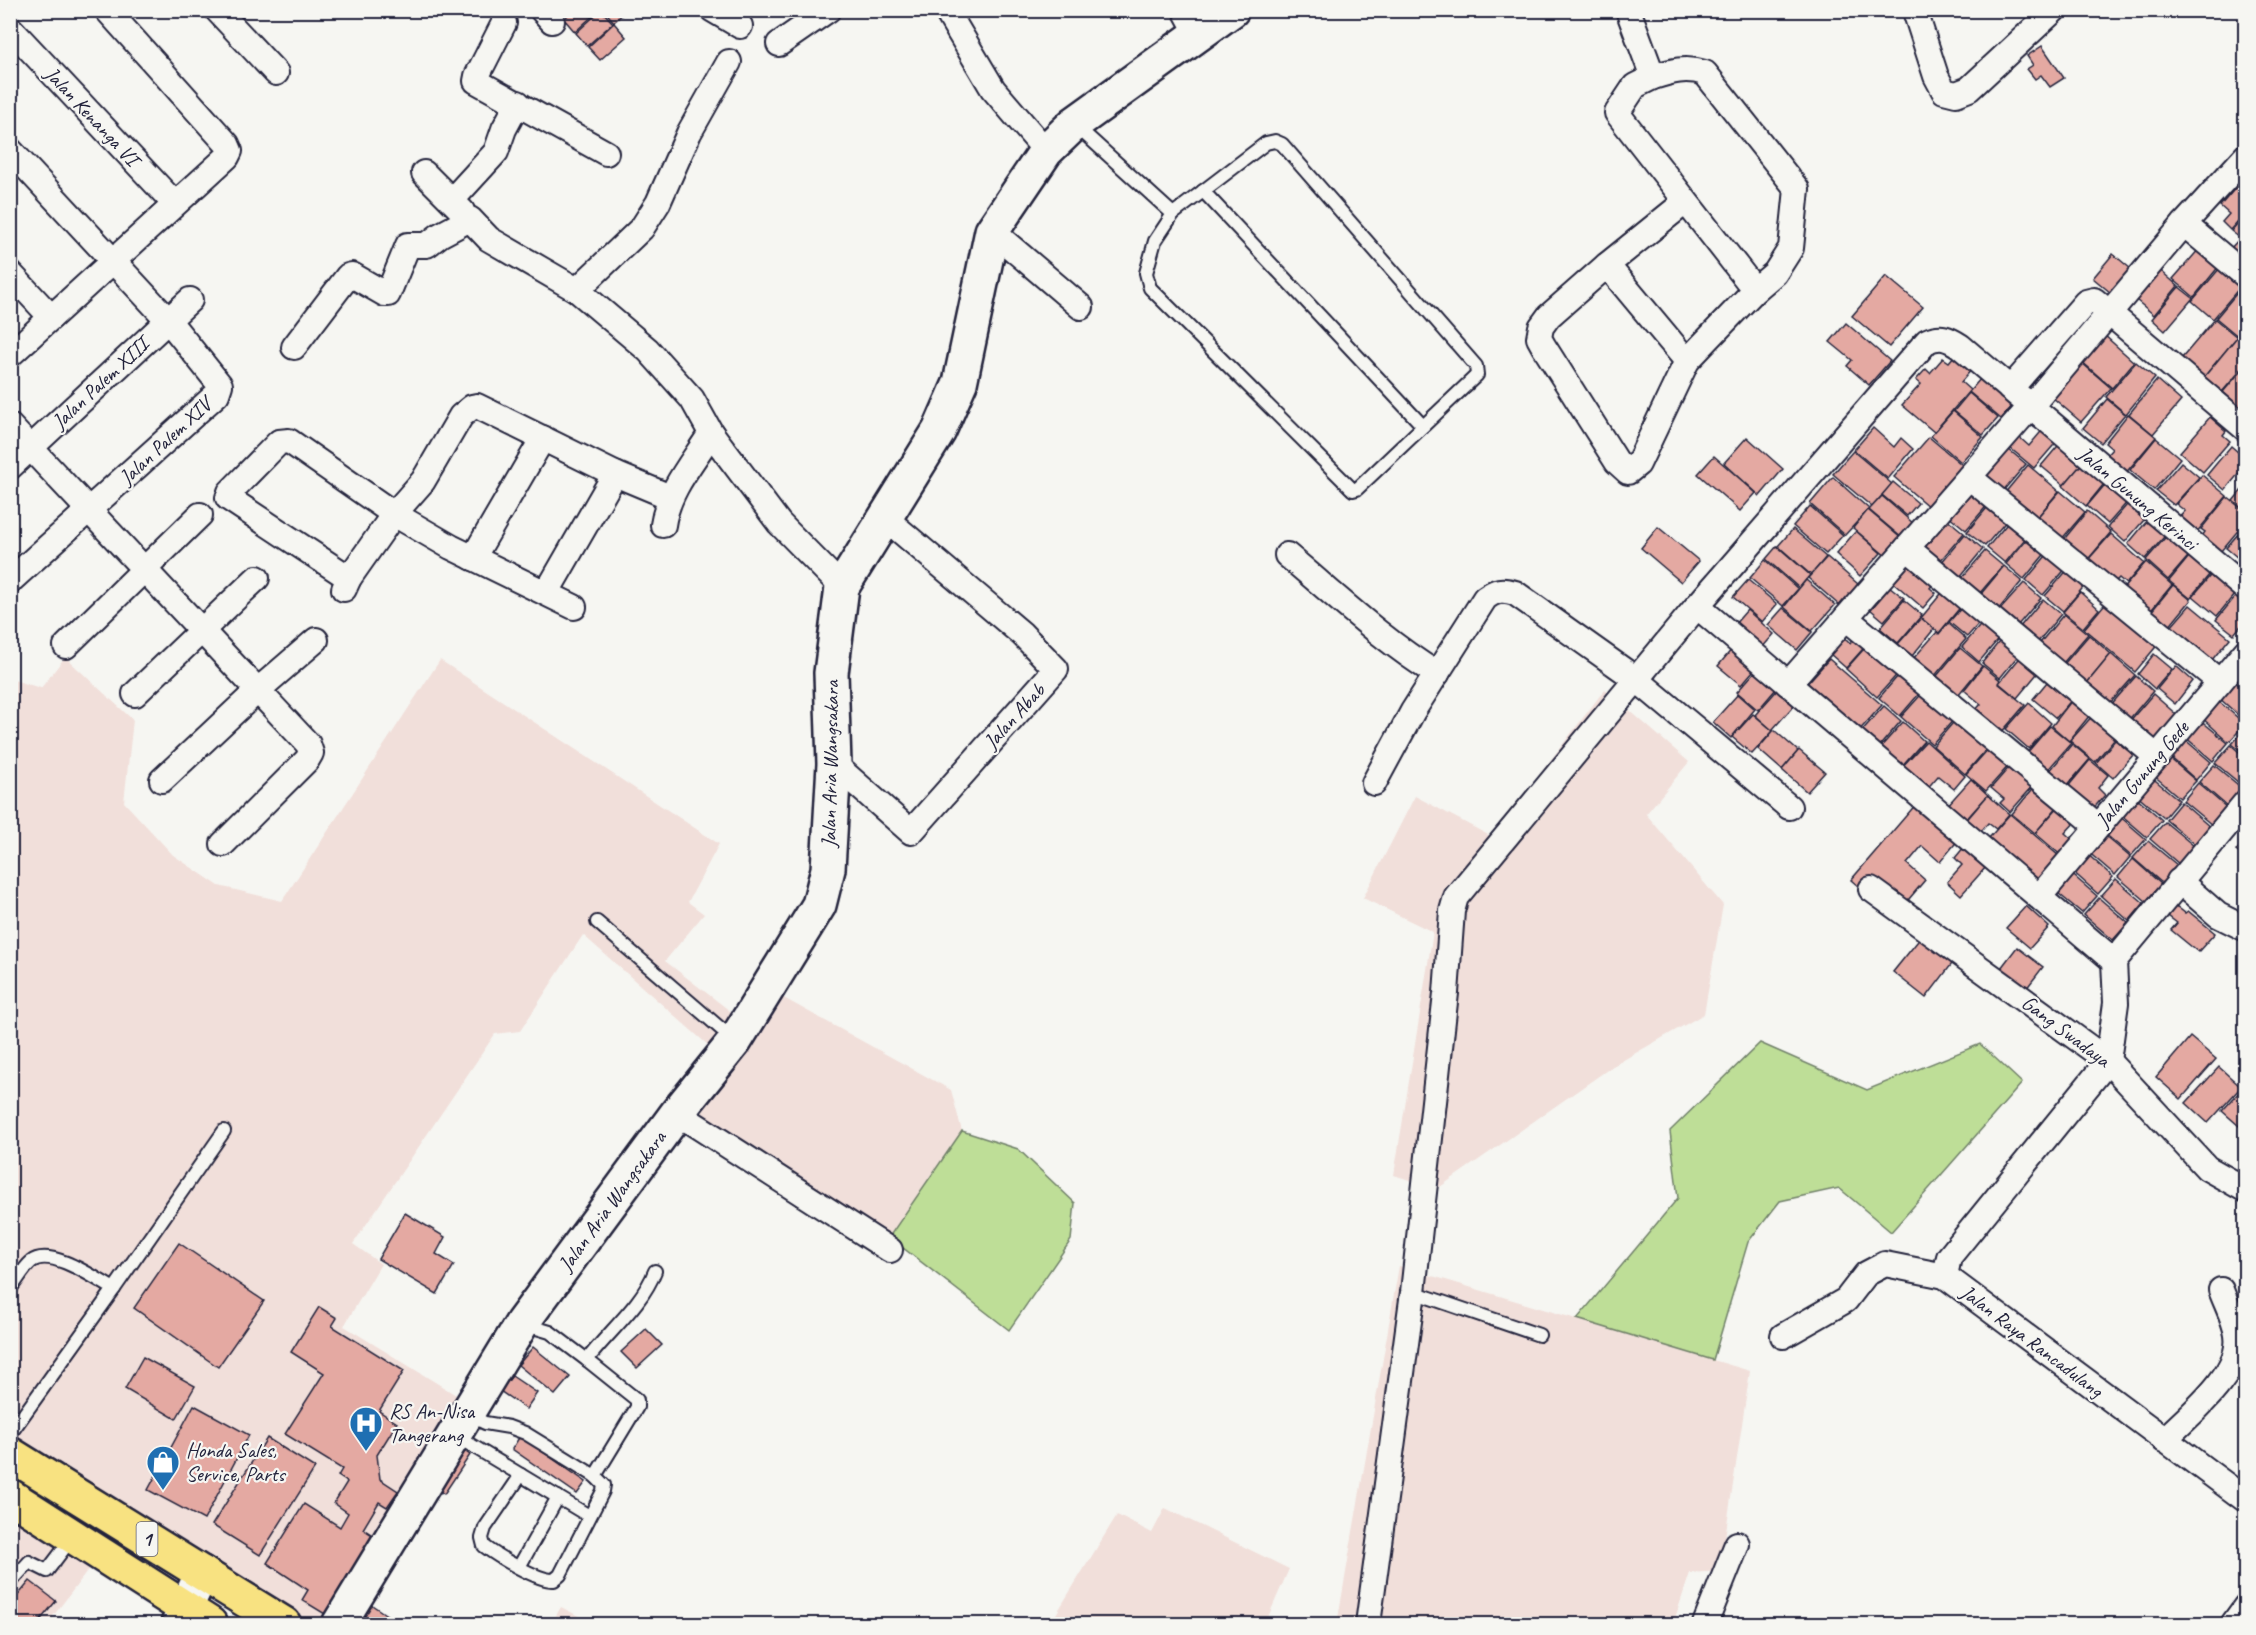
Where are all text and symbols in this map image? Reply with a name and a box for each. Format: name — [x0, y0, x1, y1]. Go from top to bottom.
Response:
street label: Jalan Kenanga VI — [39, 60, 148, 174]
street label: Jalan Palem XIII — [45, 328, 157, 435]
street label: Jalan Palem XIV — [113, 389, 219, 491]
street label: Jalan Gunung Kerinci — [2072, 440, 2205, 558]
street label: Jalan Abab — [977, 676, 1051, 755]
street label: Jalan Aria Wangsakara — [816, 679, 844, 849]
street label: Jalan Gunung Gede — [2089, 714, 2195, 833]
street label: Gang Swadaya — [2017, 989, 2117, 1074]
street label: Jalan Aria Wangsakara — [552, 1124, 673, 1277]
street label: Jalan Raya Rancadulang — [1955, 1278, 2110, 1404]
place label: RS An-Nisa Tangerang — [389, 1398, 476, 1448]
hospital icon: RS An-Nisa Tangerang — [348, 1405, 384, 1452]
place label: Honda Sales, Service, Parts — [186, 1437, 287, 1487]
shop icon: Honda Sales, Service, Parts — [145, 1444, 181, 1491]
road number: 1 — [136, 1522, 158, 1556]

